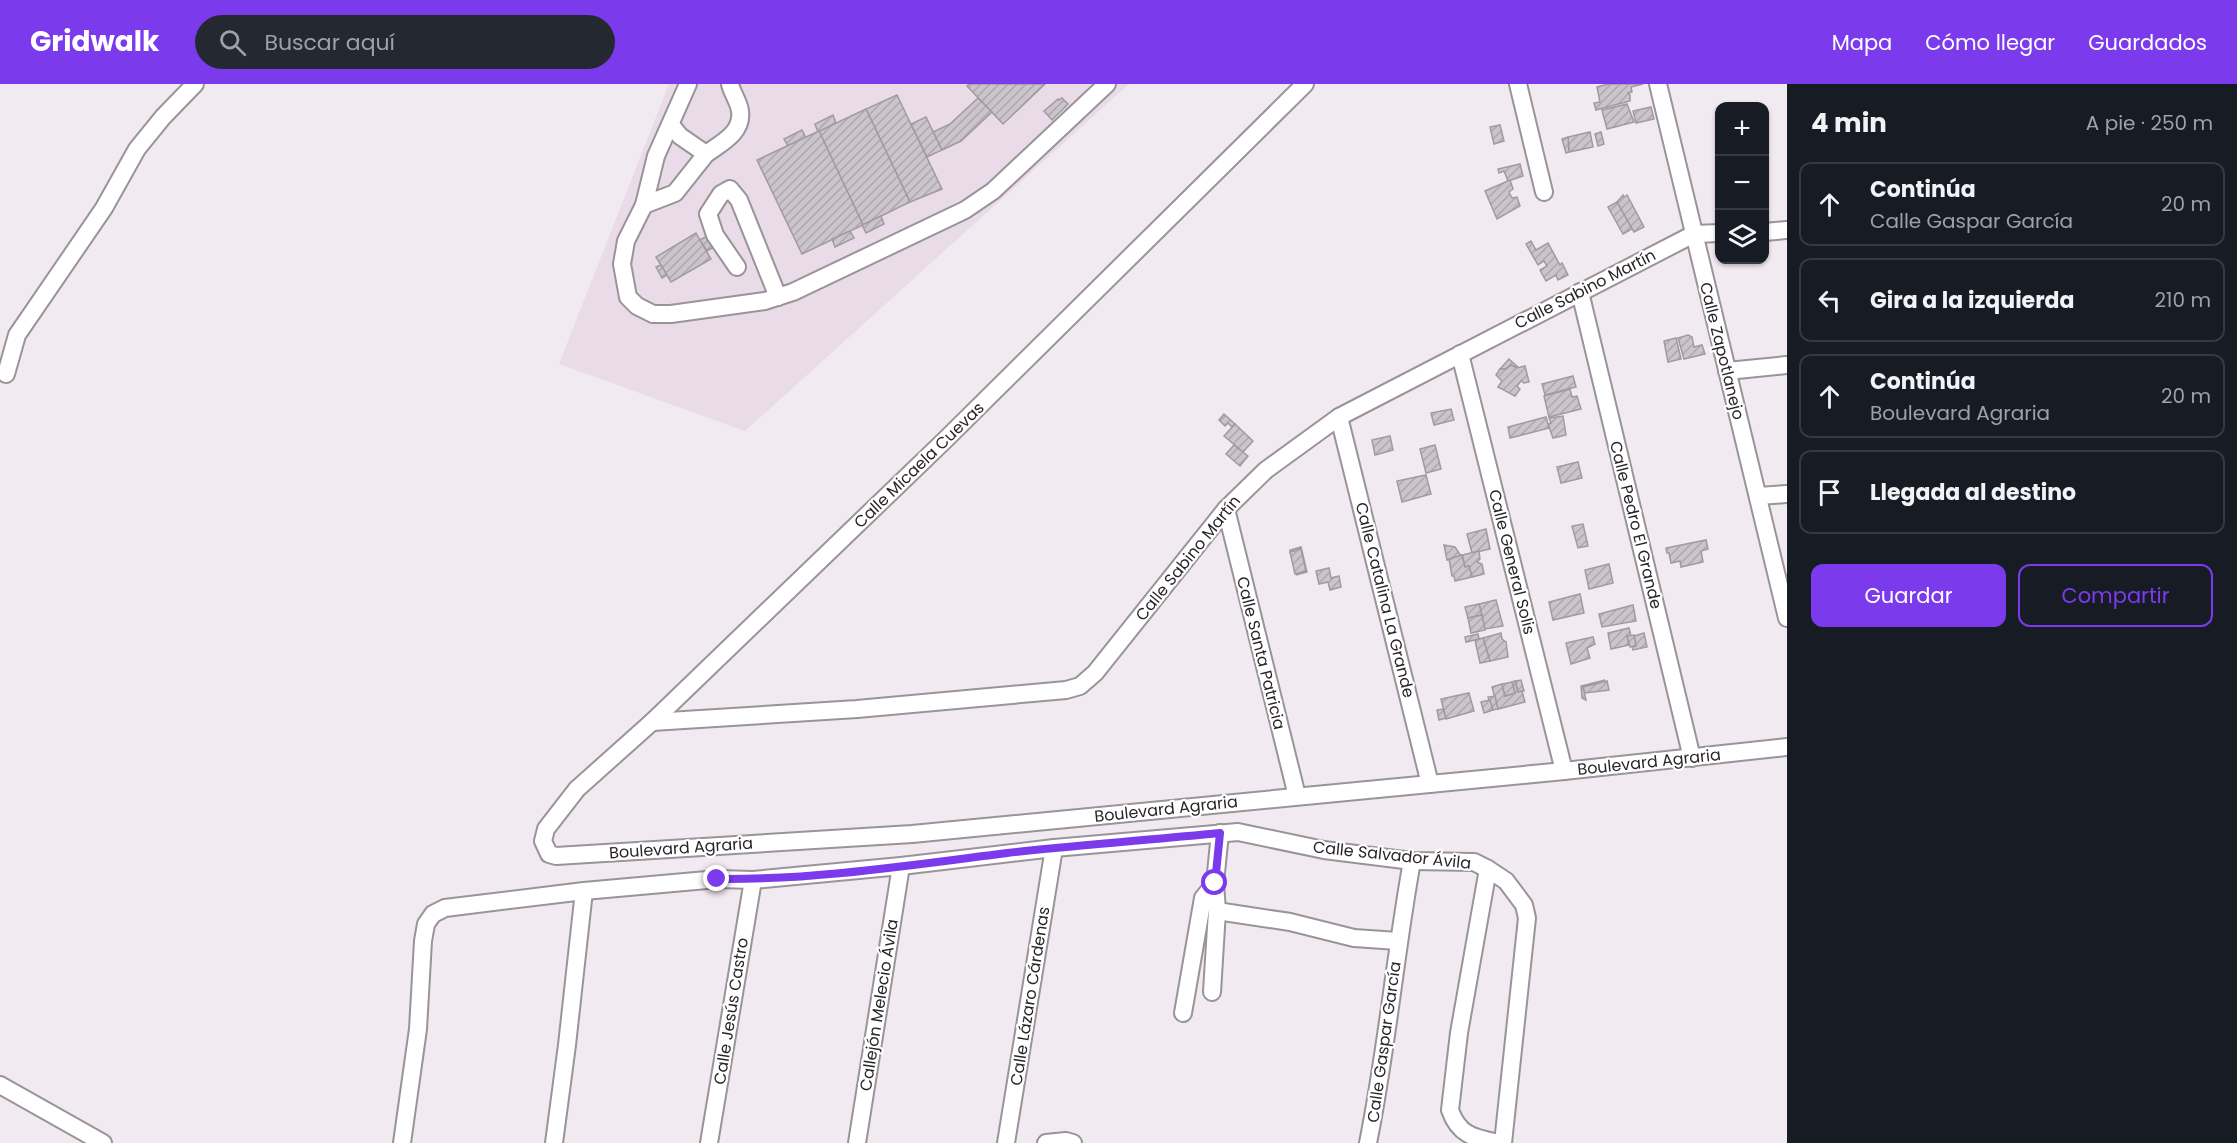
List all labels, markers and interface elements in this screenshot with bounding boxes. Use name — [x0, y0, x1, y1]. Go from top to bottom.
search box — [195, 15, 615, 69]
text: Gridwalk — [30, 22, 159, 61]
icon: search — [216, 26, 249, 59]
text: Buscar aquí — [264, 27, 395, 58]
text: Mapa — [1832, 28, 1892, 57]
text: Cómo llegar — [1925, 28, 2055, 57]
text: Guardados — [2088, 28, 2207, 57]
map controls — [1715, 102, 1769, 264]
button: + — [1715, 102, 1769, 156]
text: 4 min — [1811, 105, 1887, 141]
text: A pie · 250 m — [2086, 109, 2213, 137]
button: − — [1715, 156, 1769, 210]
text: Continúa — [1870, 174, 1976, 205]
icon: ahead — [1813, 188, 1846, 221]
text: 20 m — [2161, 190, 2211, 218]
text: Calle Gaspar García — [1870, 207, 2073, 235]
button: layers — [1715, 210, 1769, 264]
street label: Calle Sabino Martín — [1510, 243, 1660, 335]
street label: Calle Zapotlanejo — [1694, 280, 1750, 422]
icon: left — [1813, 284, 1846, 317]
text: Gira a la izquierda — [1870, 285, 2074, 316]
text: 210 m — [2155, 286, 2211, 314]
text: Continúa — [1870, 366, 1976, 397]
icon: ahead — [1813, 380, 1846, 413]
text: 20 m — [2161, 382, 2211, 410]
street label: Calle Micaela Cuevas — [849, 397, 989, 533]
text: Boulevard Agraria — [1870, 399, 2050, 427]
street label: Calle Pedro El Grande — [1604, 439, 1668, 611]
icon: arrive — [1813, 476, 1846, 509]
text: Llegada al destino — [1870, 477, 2076, 508]
street label: Calle General Solis — [1483, 487, 1541, 637]
street label: Calle Sabino Martín — [1130, 490, 1246, 626]
street label: Calle Catalina La Grande — [1350, 500, 1420, 700]
button: Guardar — [1811, 564, 2006, 627]
button: Compartir — [2018, 564, 2213, 627]
street label: Calle Santa Patricia — [1231, 574, 1291, 732]
street label: Boulevard Agraria — [1576, 743, 1722, 781]
street label: Boulevard Agraria — [1093, 790, 1239, 828]
street label: Boulevard Agraria — [608, 832, 754, 864]
street label: Calle Salvador Ávila — [1312, 835, 1472, 875]
route end — [703, 865, 729, 891]
route start — [1201, 869, 1227, 895]
street label: Calle Lázaro Cárdenas — [1004, 905, 1056, 1087]
street label: Callejón Melecio Ávila — [854, 917, 904, 1093]
street label: Calle Jesús Castro — [708, 936, 754, 1086]
street label: Calle Gaspar García — [1361, 960, 1407, 1124]

